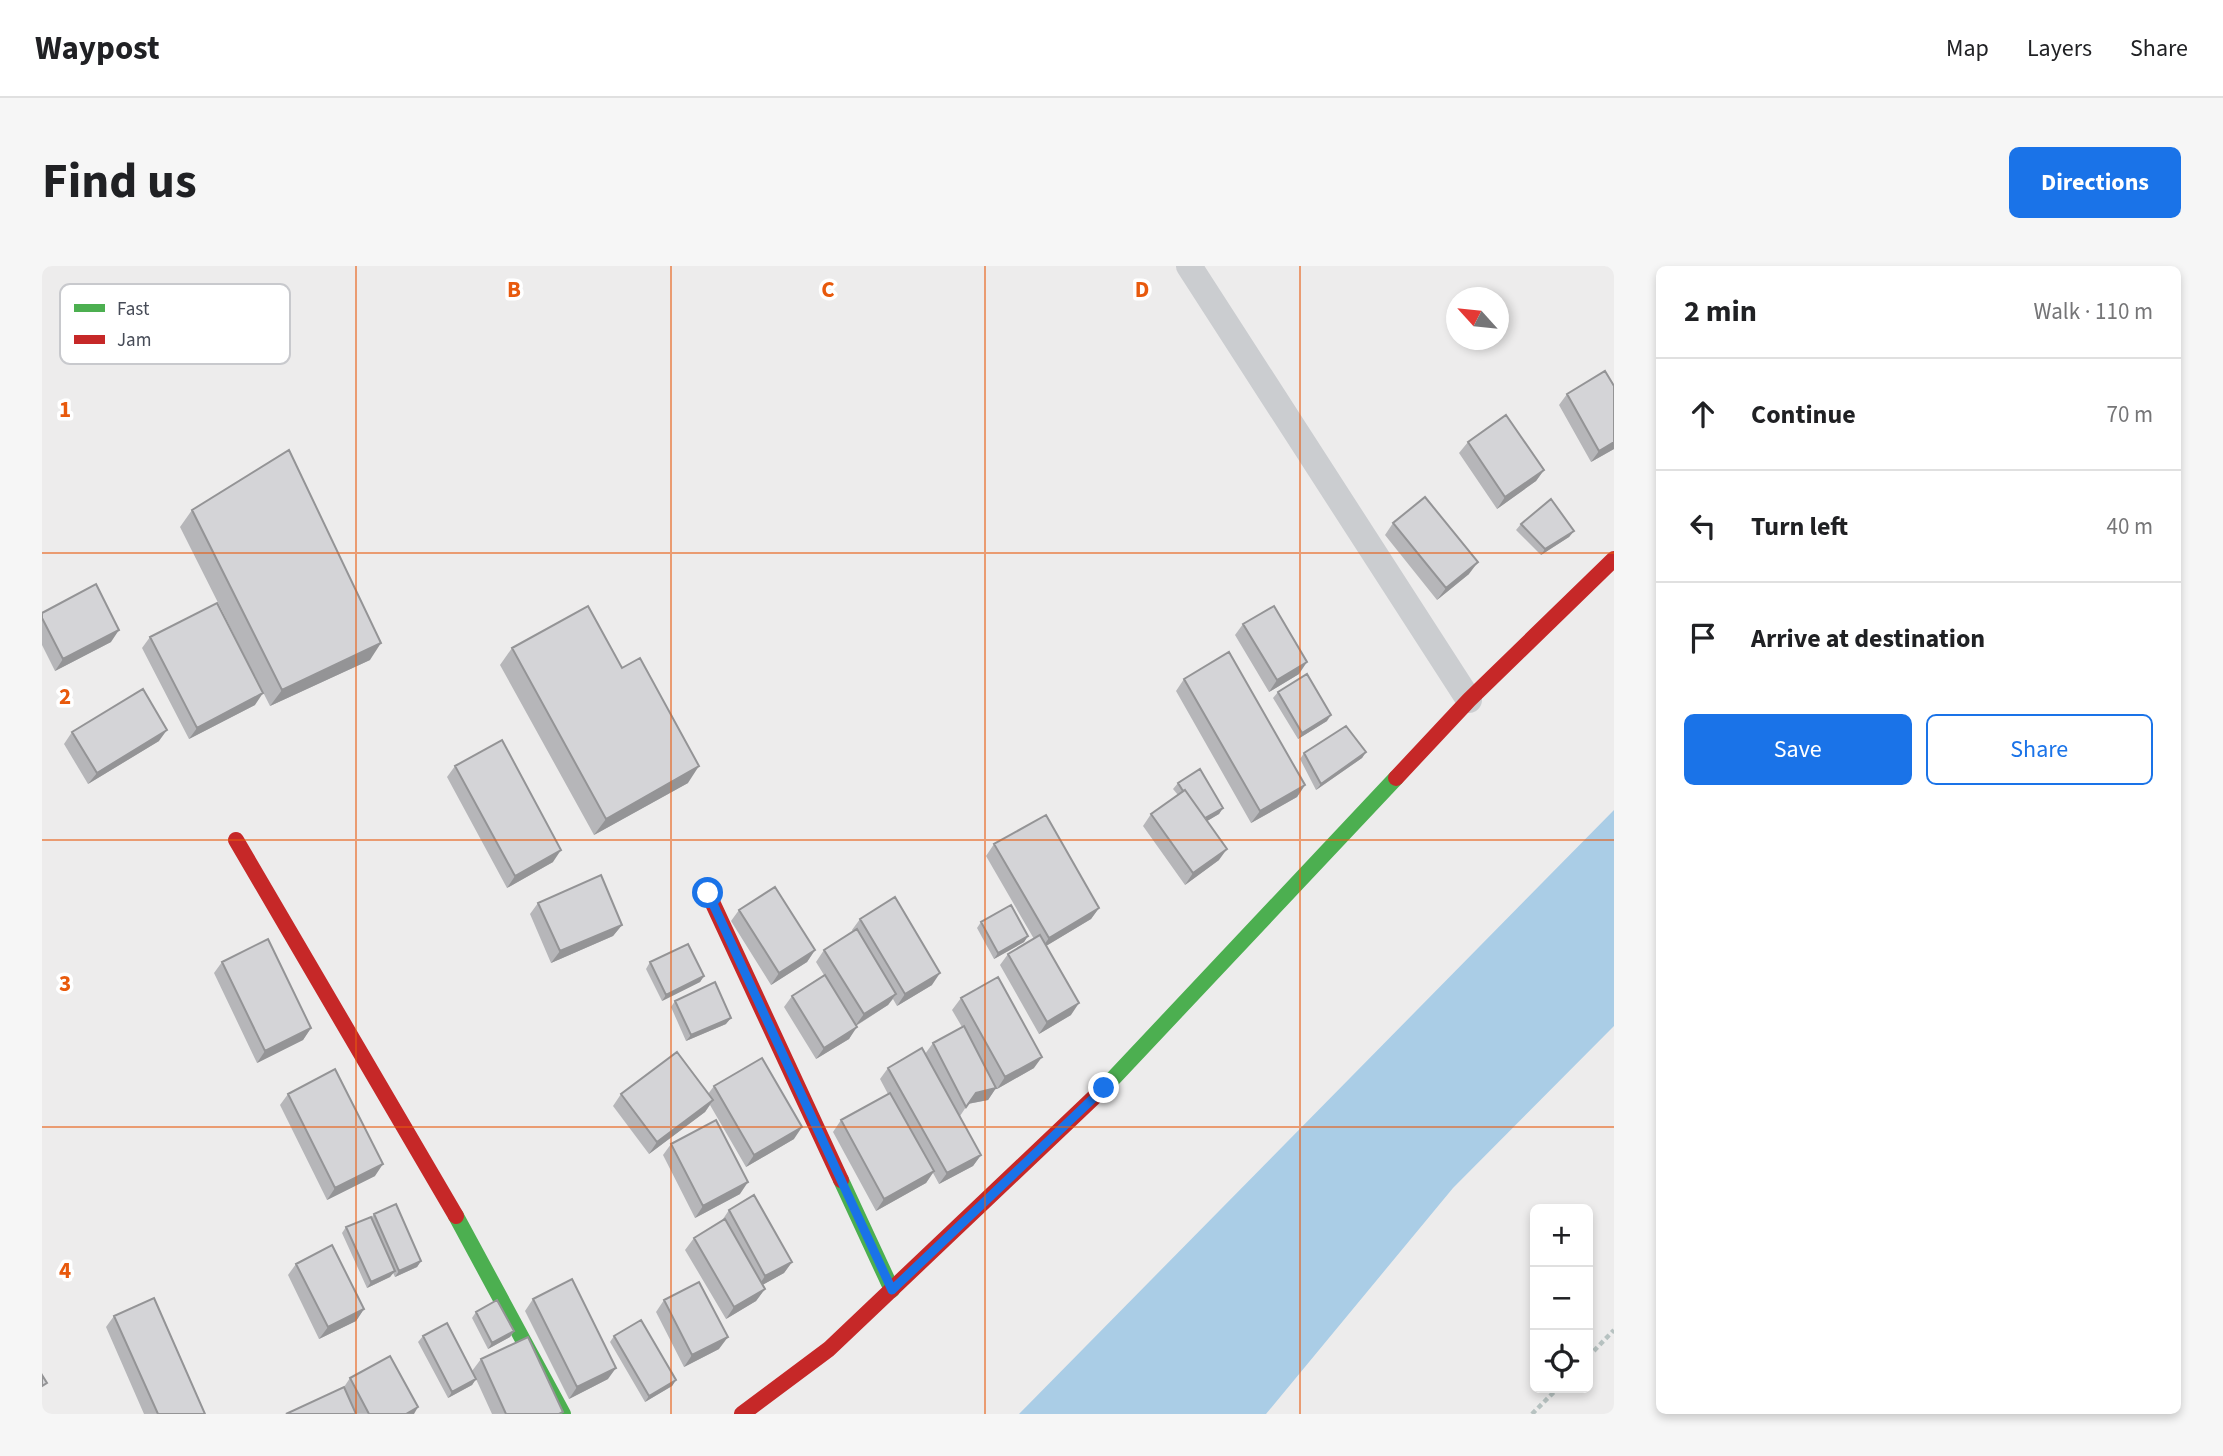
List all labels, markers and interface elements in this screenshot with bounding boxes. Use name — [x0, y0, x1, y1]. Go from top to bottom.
text: Waypost — [35, 25, 160, 72]
text: Map — [1946, 31, 1989, 66]
text: Layers — [2027, 31, 2092, 66]
text: Share — [2130, 31, 2188, 66]
text: Find us — [42, 147, 197, 217]
button: Directions — [2009, 147, 2181, 218]
text: B — [507, 273, 521, 306]
text: C — [821, 273, 835, 306]
text: D — [1135, 273, 1149, 306]
legend — [60, 284, 290, 364]
north arrow — [1446, 287, 1509, 350]
text: 2 min — [1684, 290, 1757, 333]
text: Walk · 110 m — [2034, 295, 2153, 328]
text: Fast — [117, 296, 150, 323]
text: Jam — [117, 327, 151, 354]
text: 1 — [59, 393, 71, 426]
icon: ahead — [1684, 395, 1722, 433]
text: Continue — [1751, 396, 1856, 433]
text: 70 m — [2106, 398, 2153, 431]
icon: left — [1684, 507, 1722, 545]
text: Turn left — [1751, 508, 1848, 545]
text: 40 m — [2106, 510, 2153, 543]
icon: arrive — [1684, 619, 1722, 657]
text: Arrive at destination — [1751, 620, 1985, 657]
text: 2 — [59, 680, 71, 713]
button: Save — [1684, 714, 1912, 785]
button: Share — [1926, 714, 2153, 785]
route start — [692, 877, 723, 908]
text: 3 — [59, 967, 71, 1000]
route end — [1088, 1072, 1119, 1103]
map controls — [1530, 1204, 1593, 1393]
button: + — [1530, 1204, 1593, 1267]
text: 4 — [59, 1254, 71, 1287]
button: − — [1530, 1267, 1593, 1330]
button: locate — [1530, 1330, 1593, 1393]

